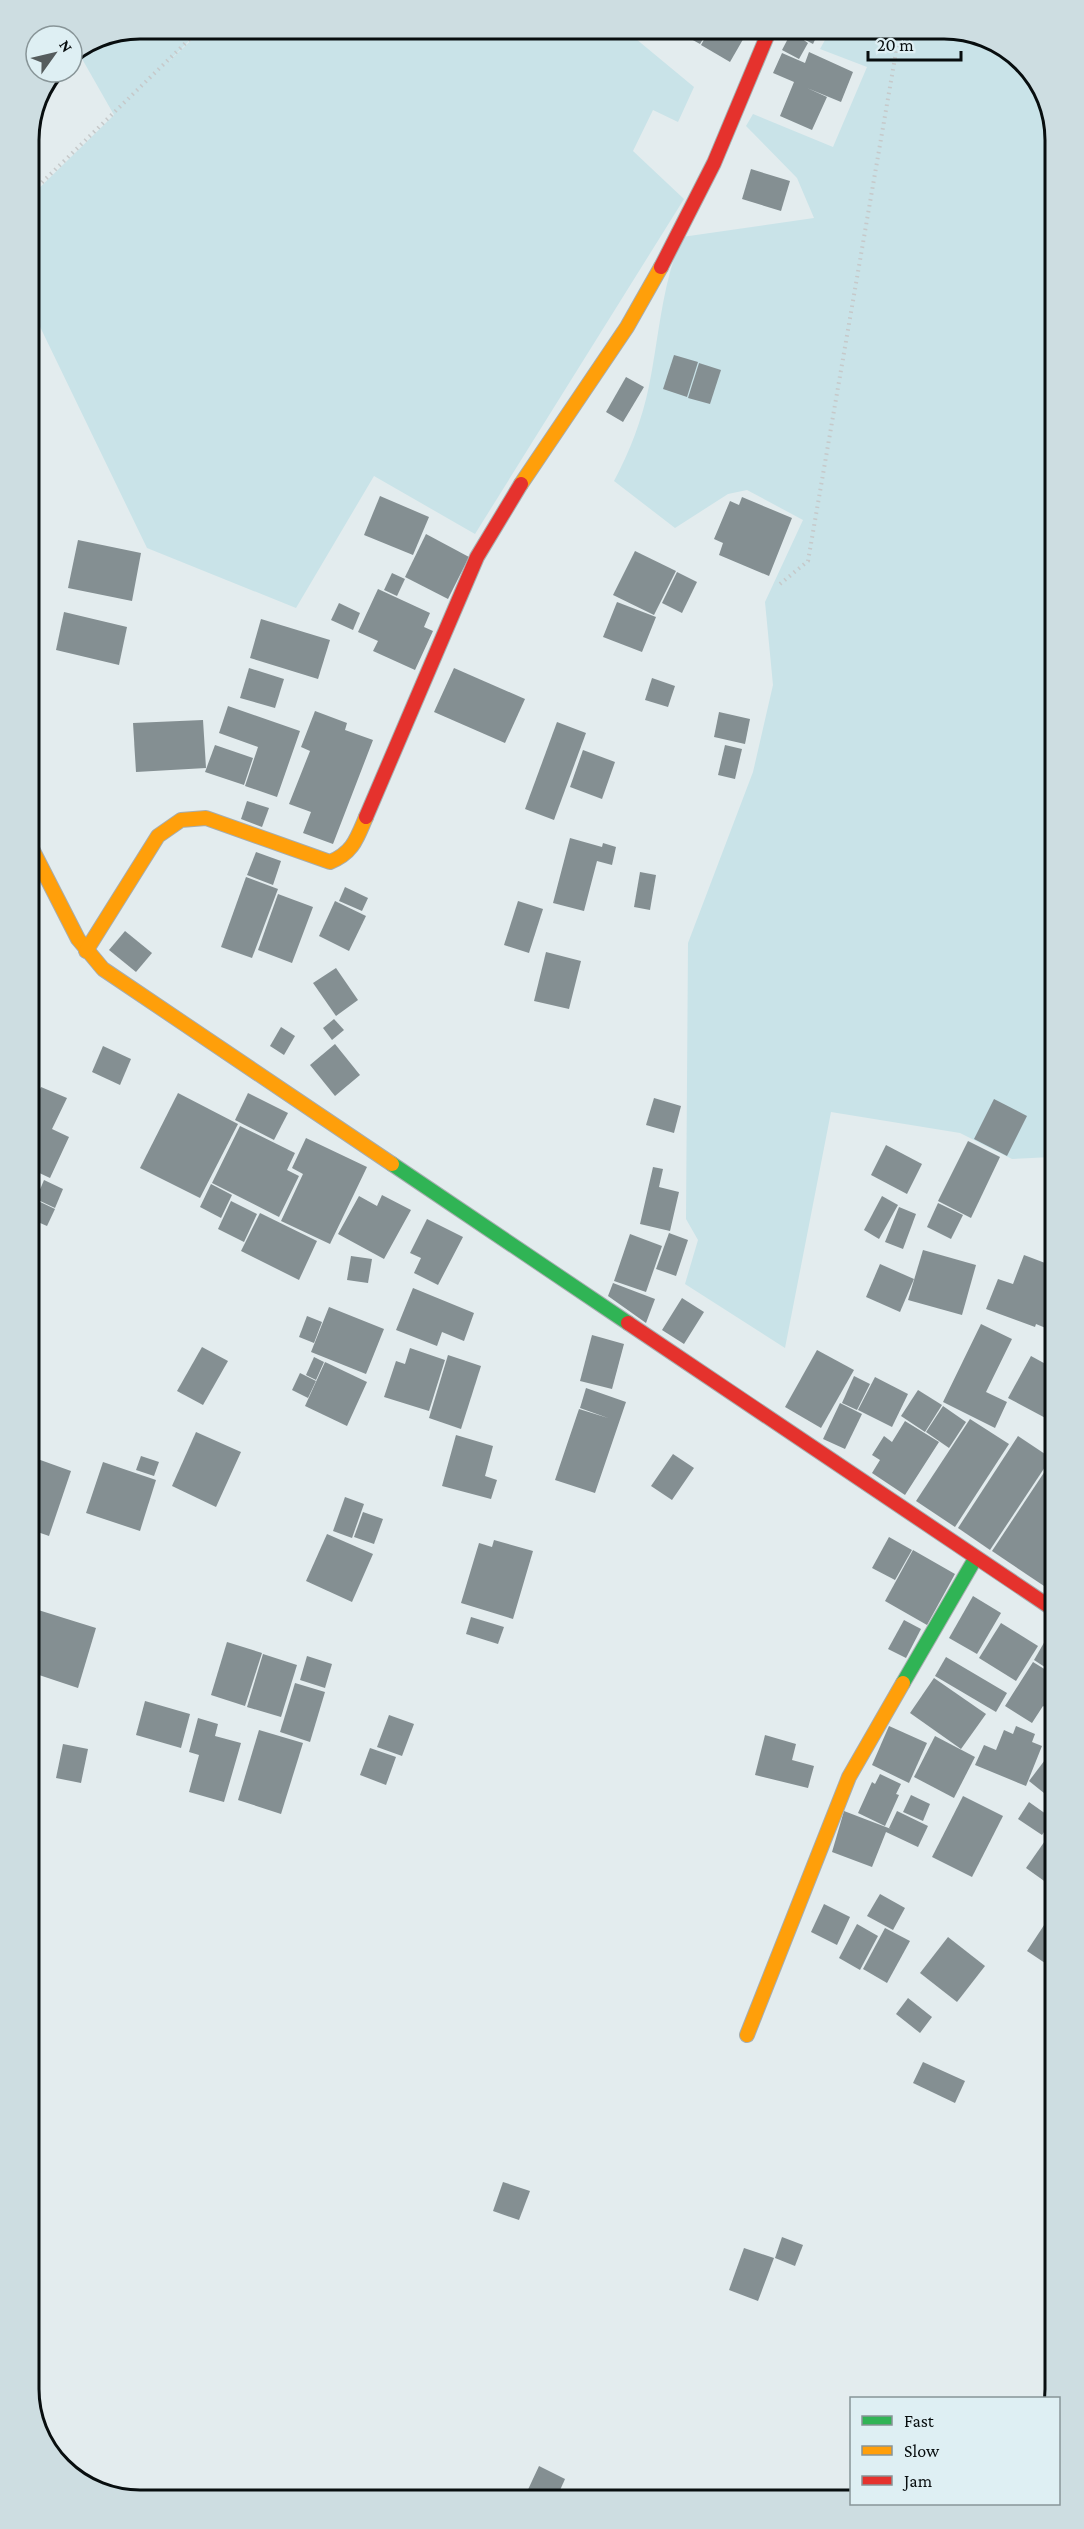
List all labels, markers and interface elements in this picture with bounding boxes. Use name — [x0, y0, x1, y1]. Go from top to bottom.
north arrow — [24, 24, 84, 84]
scale bar — [868, 24, 961, 62]
text: 20 m — [877, 35, 914, 55]
text: N — [56, 37, 76, 55]
legend — [850, 2397, 1060, 2505]
text: Fast — [904, 2411, 935, 2431]
text: Slow — [904, 2441, 940, 2461]
text: Jam — [902, 2471, 933, 2491]

